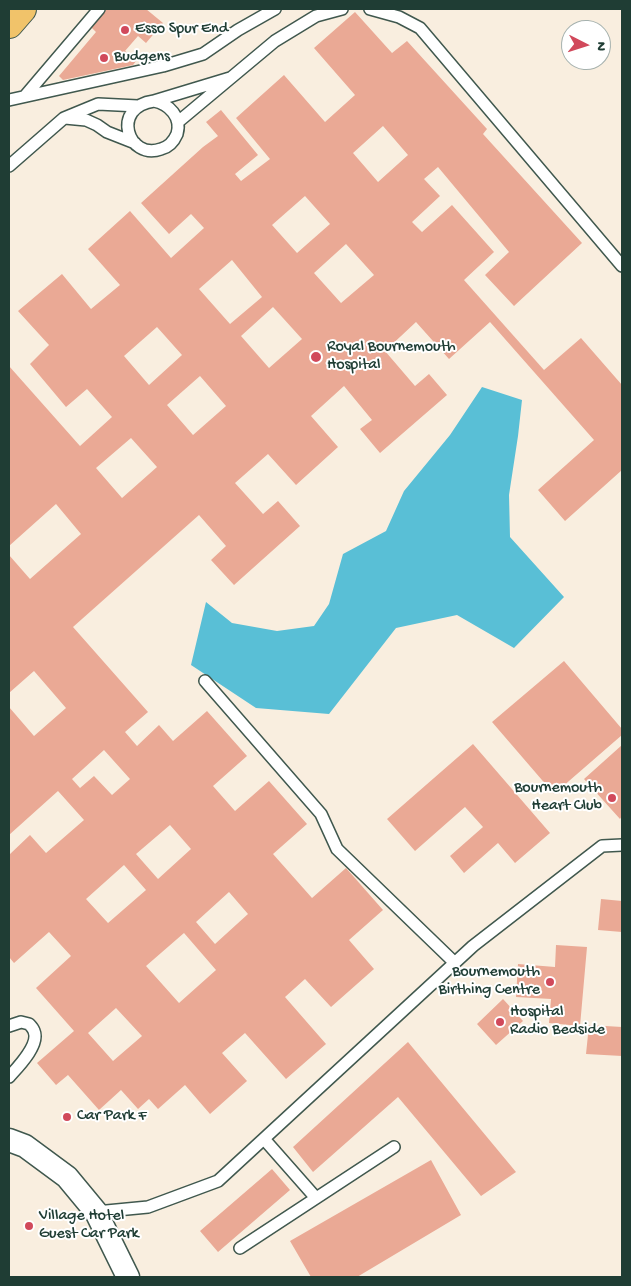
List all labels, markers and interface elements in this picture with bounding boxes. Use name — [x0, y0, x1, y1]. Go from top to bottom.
place label: Esso Spur End — [135, 20, 228, 40]
north arrow — [561, 20, 611, 70]
marker: Esso Spur End — [119, 24, 131, 36]
text: N — [592, 41, 609, 52]
place label: Budgens — [114, 48, 170, 68]
marker: Budgens — [98, 52, 110, 64]
place label: Royal Bournemouth Hospital — [327, 338, 456, 376]
marker: Royal Bournemouth Hospital — [309, 350, 323, 364]
place label: Bournemouth Heart Club — [514, 779, 602, 817]
marker: Bournemouth Heart Club — [606, 792, 618, 804]
place label: Bournemouth Birthing Centre — [439, 963, 540, 1001]
marker: Bournemouth Birthing Centre — [544, 976, 556, 988]
place label: Hospital Radio Bedside — [510, 1003, 605, 1041]
marker: Hospital Radio Bedside — [494, 1016, 506, 1028]
place label: Car Park F — [77, 1107, 146, 1127]
marker: Car Park F — [61, 1111, 73, 1123]
place label: Village Hotel Guest Car Park — [39, 1207, 139, 1245]
marker: Village Hotel Guest Car Park — [23, 1220, 35, 1232]

